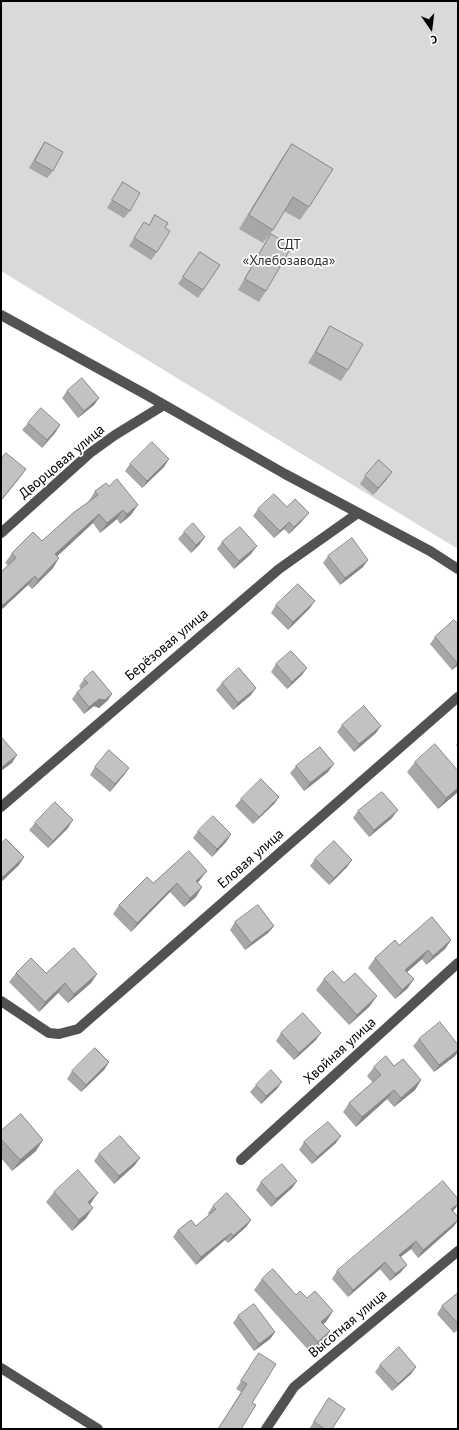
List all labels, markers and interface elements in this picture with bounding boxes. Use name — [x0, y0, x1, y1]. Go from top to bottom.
north arrow — [411, 8, 451, 48]
text: С — [429, 32, 439, 47]
park label: СДТ «Хлебозавода» — [243, 237, 335, 270]
street label: Дворцовая улица — [16, 421, 108, 503]
street label: Берёзовая улица — [122, 605, 212, 685]
street label: Еловая улица — [215, 826, 287, 892]
street label: Хвойная улица — [300, 1014, 380, 1088]
street label: Высотная улица — [306, 1286, 390, 1362]

